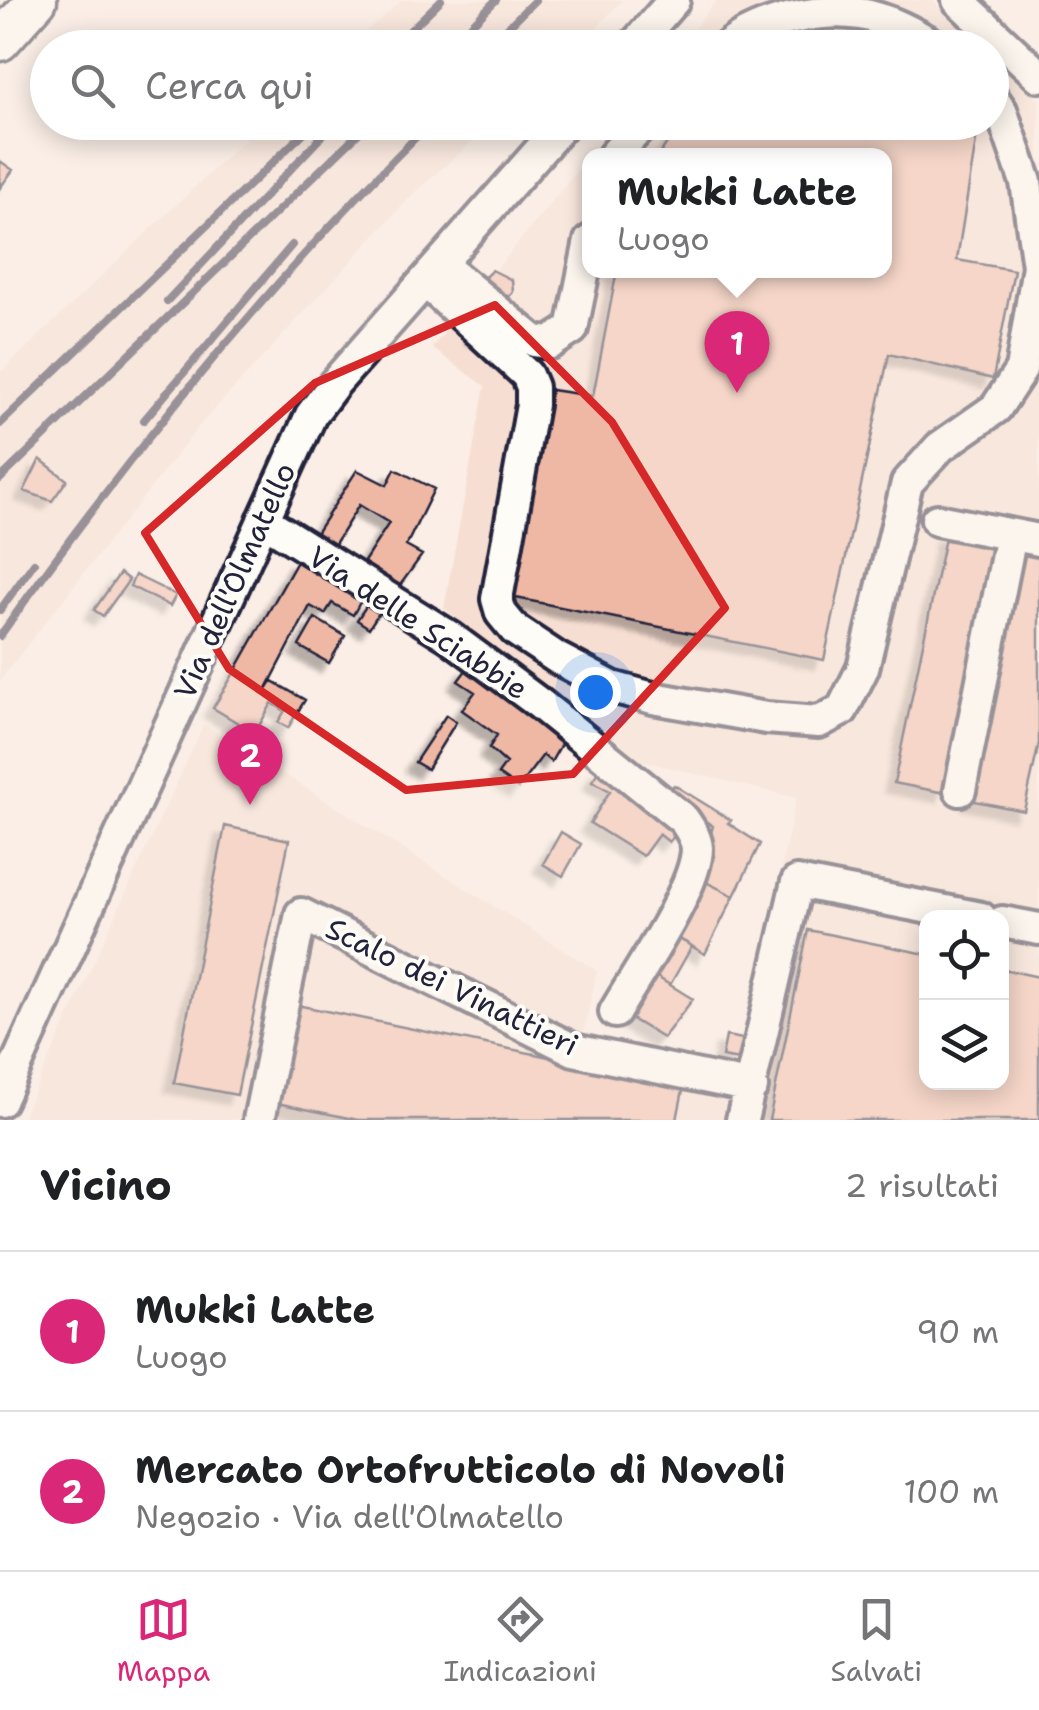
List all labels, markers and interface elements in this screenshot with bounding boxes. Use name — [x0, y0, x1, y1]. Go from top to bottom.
search box — [30, 30, 1009, 140]
icon: search — [65, 58, 120, 113]
text: Cerca qui — [145, 60, 314, 111]
popup — [582, 148, 892, 278]
text: Mukki Latte — [617, 166, 857, 217]
text: Luogo — [617, 217, 710, 260]
pin: 1 — [704, 310, 770, 393]
street label: Via dell'Olmatello — [164, 456, 305, 706]
street label: Via delle Sciabbie — [300, 536, 536, 709]
your location — [570, 667, 621, 718]
pin: 2 — [218, 722, 282, 805]
street label: Scalo dei Vinattieri — [319, 908, 585, 1066]
map controls — [919, 910, 1009, 1090]
button: locate — [919, 910, 1009, 1000]
button: layers — [919, 1000, 1009, 1090]
text: Vicino — [40, 1157, 172, 1213]
text: 2 risultati — [845, 1164, 999, 1207]
text: Mukki Latte — [135, 1284, 375, 1335]
text: 1 — [65, 1310, 80, 1353]
text: 90 m — [916, 1310, 999, 1353]
text: Luogo — [135, 1335, 228, 1378]
text: Mercato Ortofrutticolo di Novoli — [135, 1444, 786, 1495]
text: 2 — [61, 1470, 84, 1513]
text: 100 m — [903, 1470, 999, 1513]
text: Negozio · Via dell'Olmatello — [135, 1495, 564, 1538]
tab: Mappa — [117, 1592, 210, 1690]
tab: Indicazioni — [444, 1592, 597, 1690]
tab: Salvati — [831, 1592, 922, 1690]

